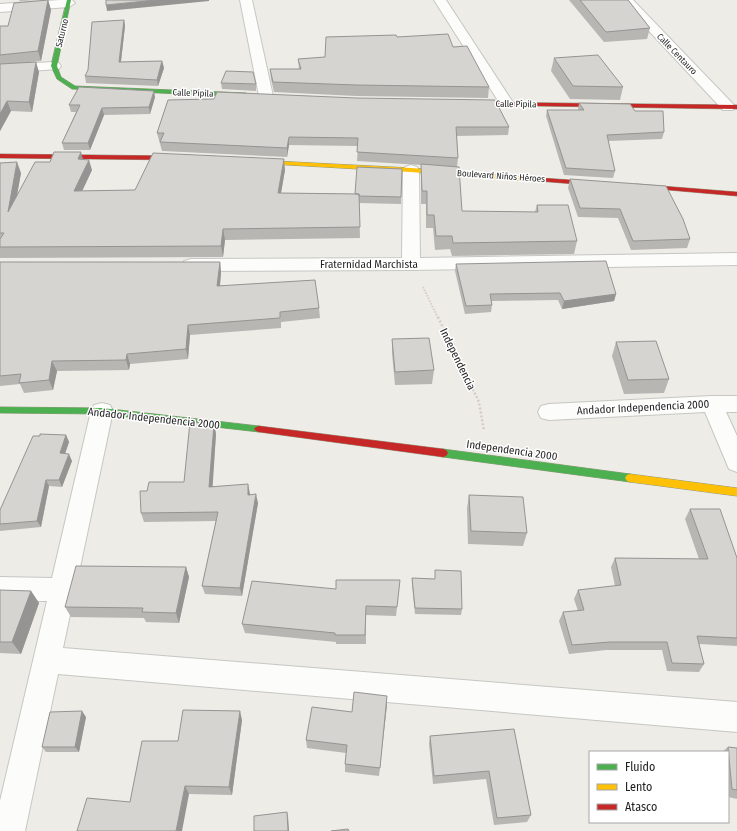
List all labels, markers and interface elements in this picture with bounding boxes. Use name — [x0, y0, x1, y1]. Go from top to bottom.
street label: Saturno — [54, 17, 70, 48]
street label: Calle Centauro — [655, 31, 699, 77]
street label: Calle Pípila — [172, 87, 214, 99]
street label: Calle Pípila — [495, 99, 537, 109]
street label: Boulevard Niños Héroes — [457, 168, 545, 184]
street label: Fraternidad Marchista — [320, 258, 418, 271]
street label: Independencia — [437, 326, 478, 392]
street label: Andador Independencia 2000 — [576, 398, 710, 417]
street label: Andador Independencia 2000 — [87, 405, 221, 432]
street label: Independencia 2000 — [466, 438, 559, 463]
legend — [589, 751, 729, 823]
text: Fluido — [625, 760, 655, 774]
text: Lento — [625, 780, 652, 794]
text: Atasco — [625, 800, 657, 814]

